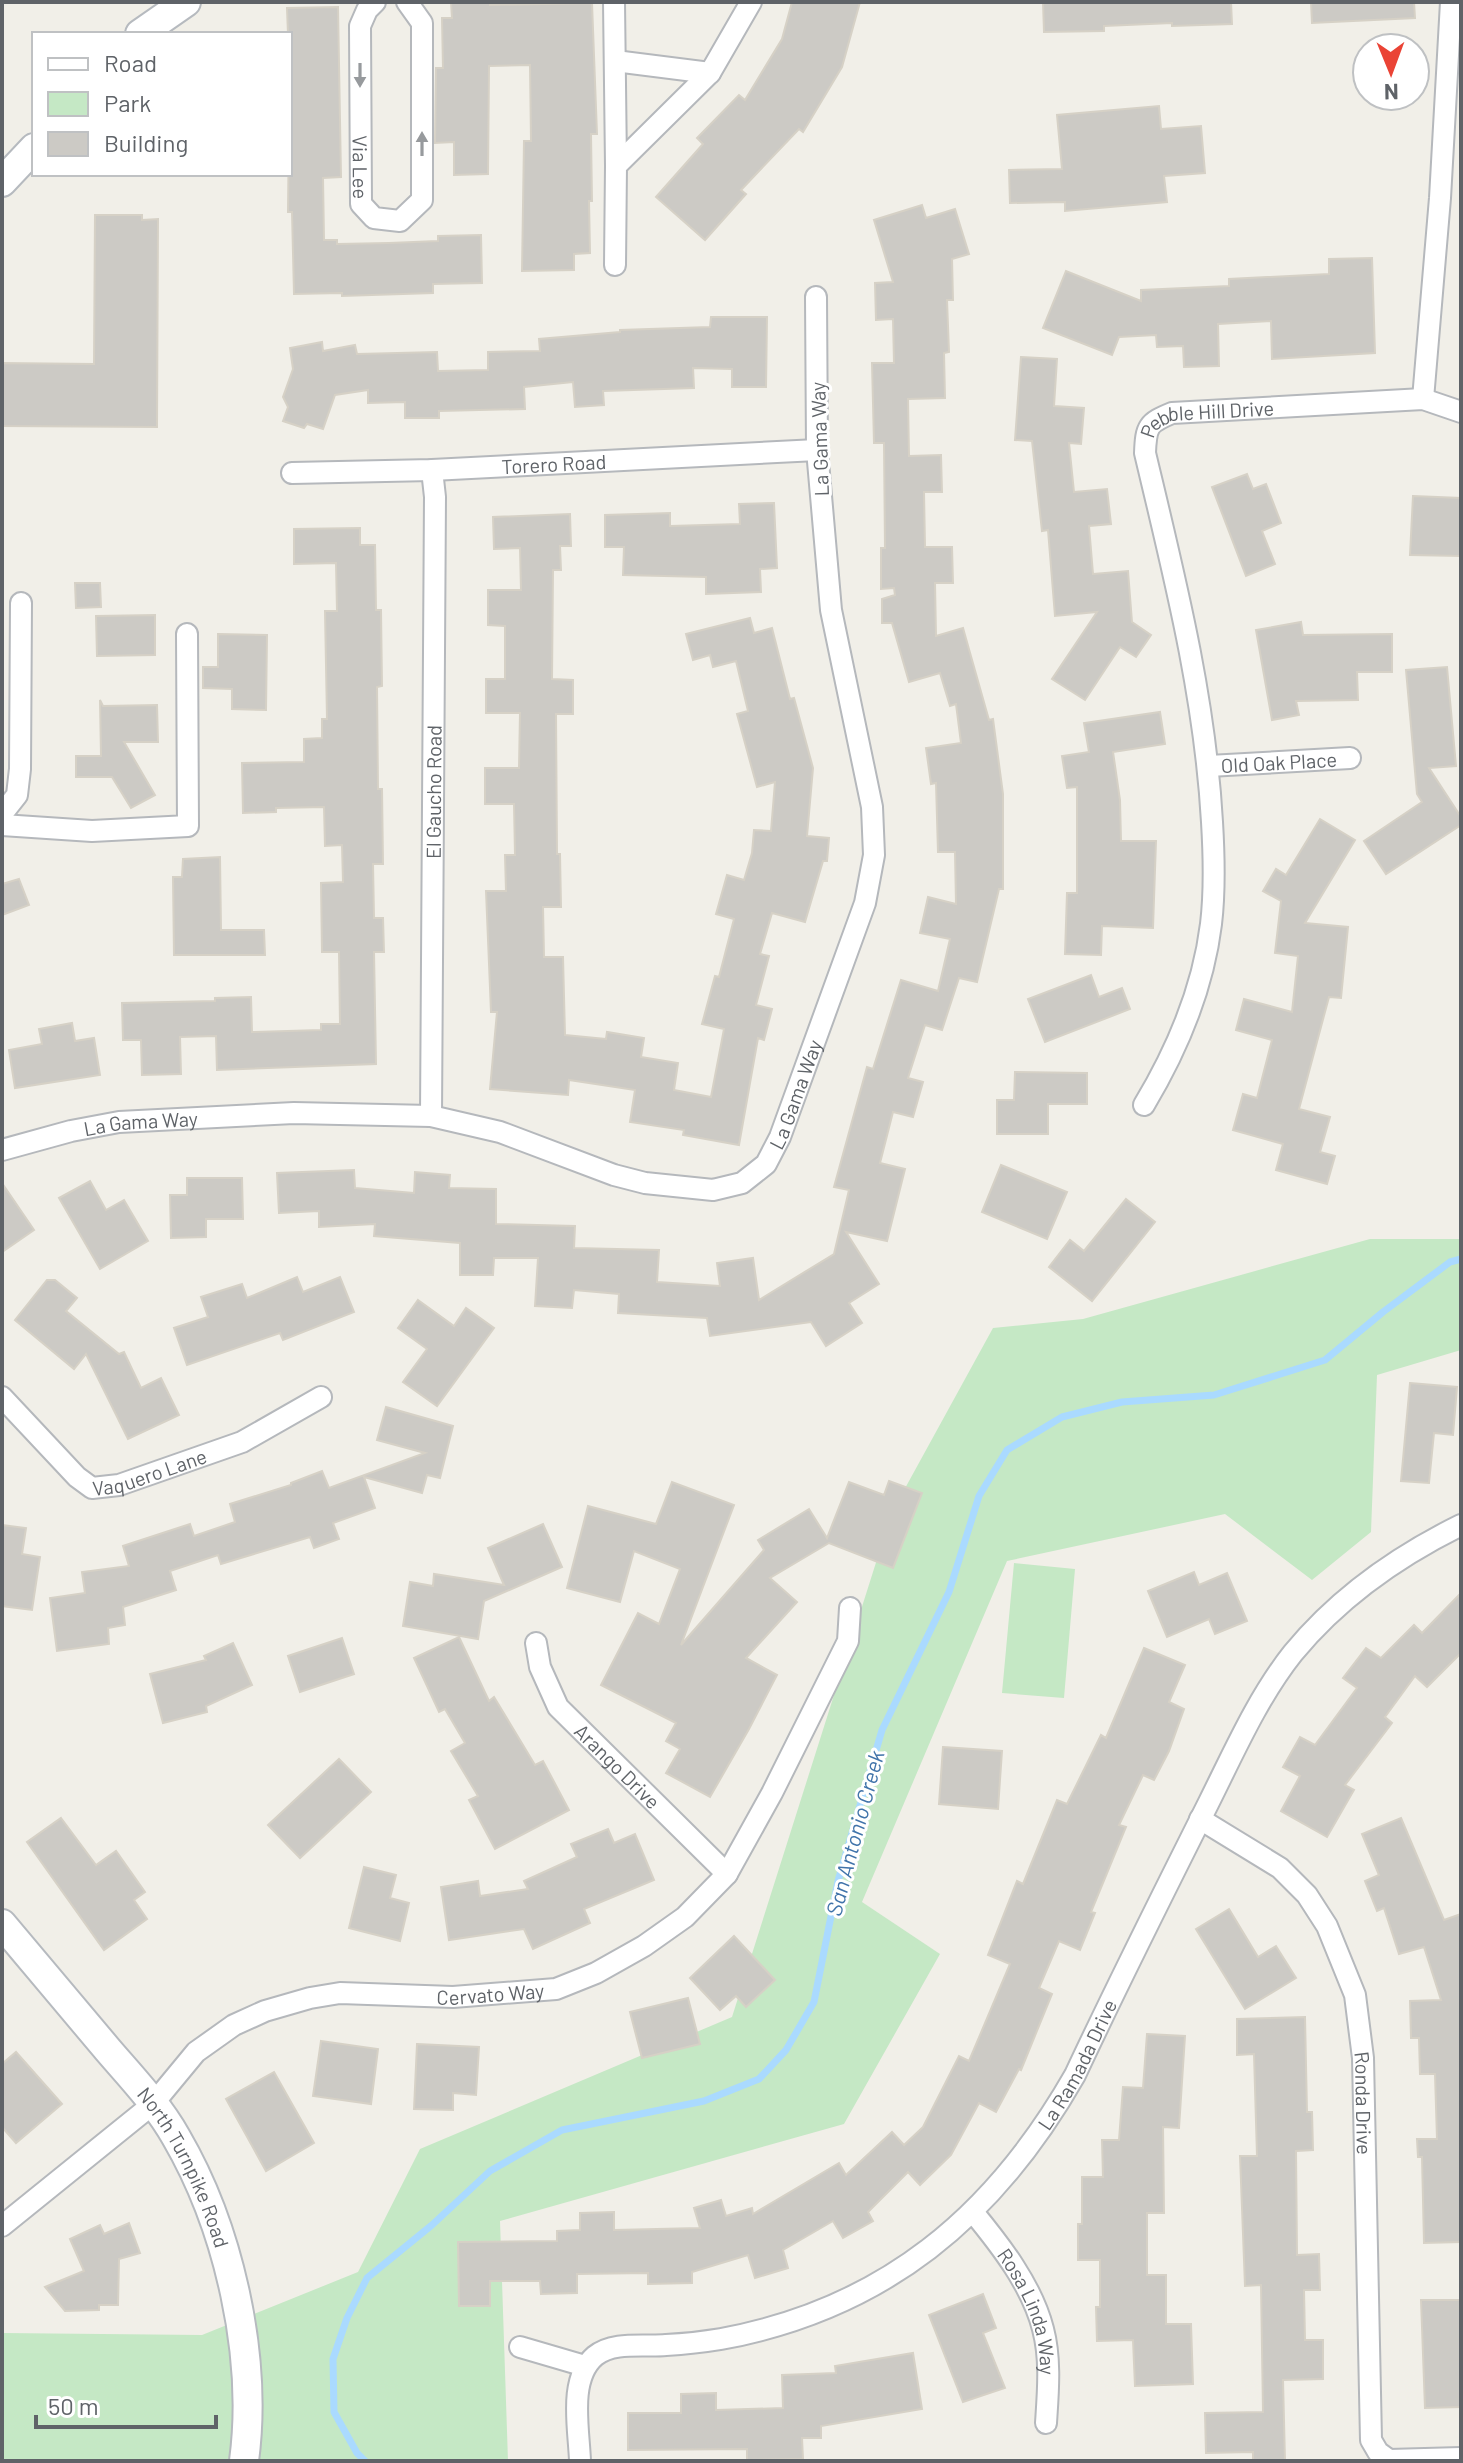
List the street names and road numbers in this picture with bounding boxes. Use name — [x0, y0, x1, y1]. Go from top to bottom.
street label: Via Lee — [349, 135, 373, 199]
street label: La Gama Way — [805, 381, 833, 497]
street label: Pebble Hill Drive — [1134, 395, 1275, 441]
street label: Torero Road — [501, 449, 607, 478]
street label: El Gaucho Road — [421, 725, 446, 859]
street label: Old Oak Place — [1220, 747, 1338, 777]
street label: La Gama Way — [764, 1036, 826, 1153]
street label: La Gama Way — [82, 1106, 198, 1140]
street label: Vaquero Lane — [91, 1443, 210, 1500]
street label: Arango Drive — [570, 1718, 665, 1813]
street label: Cervato Way — [436, 1978, 545, 2009]
street label: La Ramada Drive — [1032, 1995, 1121, 2134]
street label: Ronda Drive — [1350, 2050, 1377, 2155]
street label: North Turnpike Road — [133, 2082, 234, 2250]
street label: Rosa Linda Way — [993, 2243, 1060, 2375]

